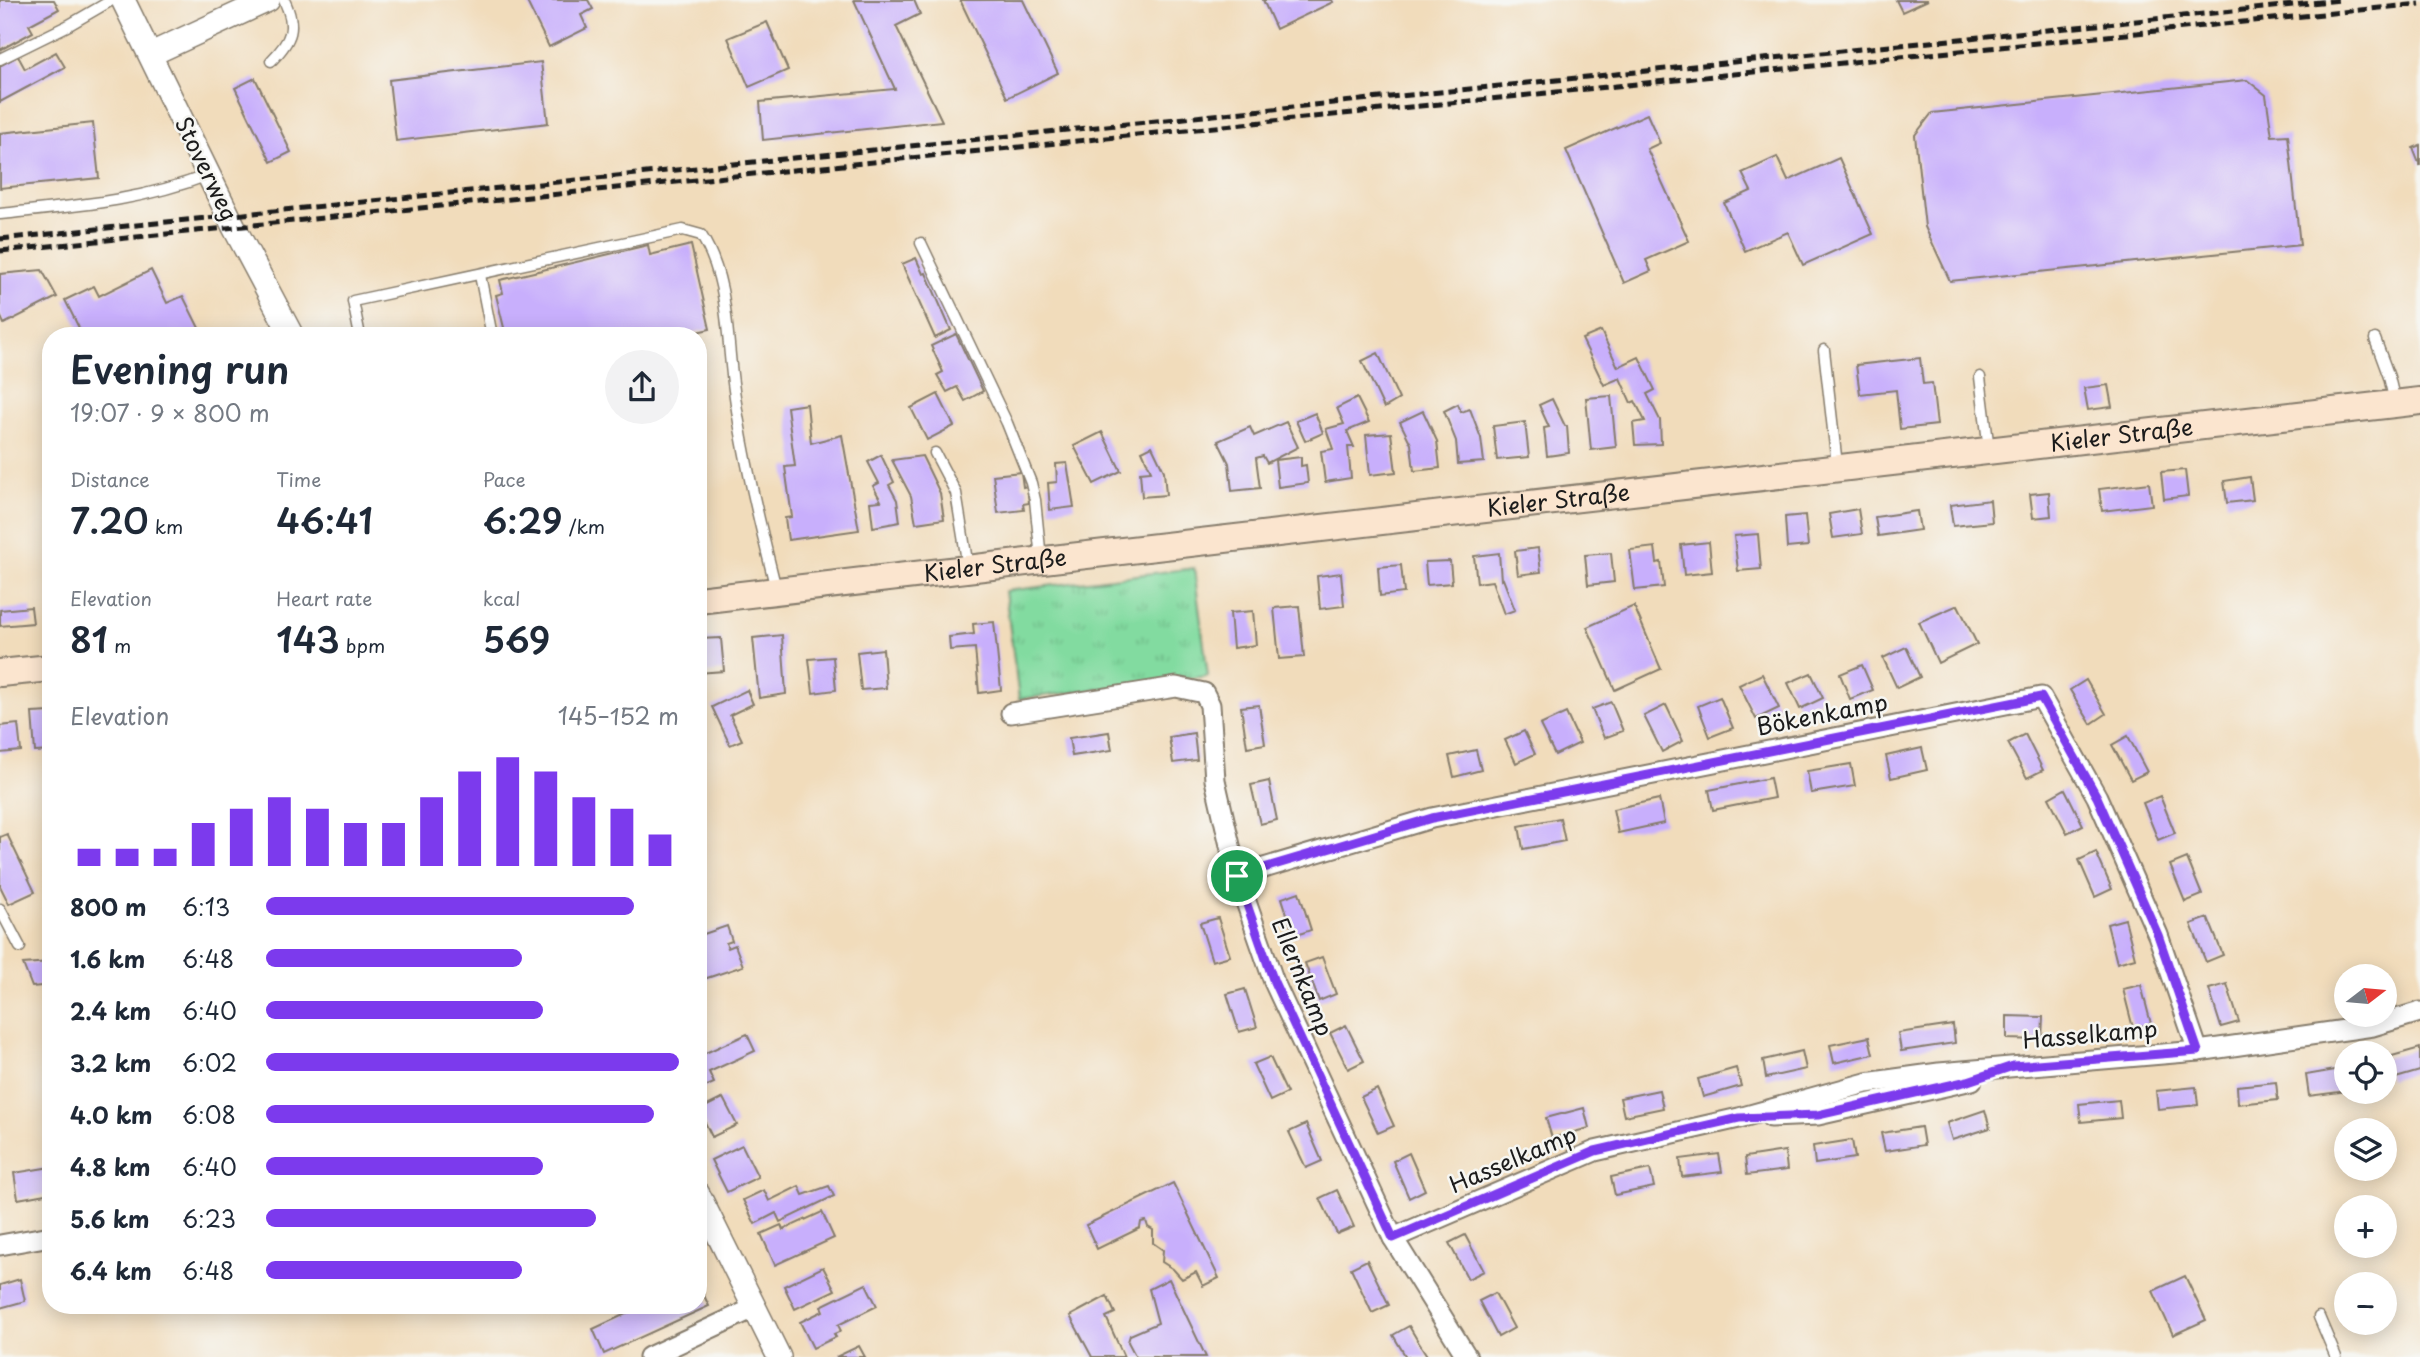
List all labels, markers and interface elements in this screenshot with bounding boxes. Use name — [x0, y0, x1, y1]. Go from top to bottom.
street label: Stoverweg — [167, 110, 248, 227]
text: Evening run — [70, 340, 289, 397]
button: share — [605, 350, 679, 424]
text: 19:07 · 9 × 800 m — [70, 395, 270, 430]
street label: Kieler Straße — [2048, 408, 2195, 460]
text: Distance — [70, 465, 150, 493]
text: Time — [276, 465, 321, 493]
text: Pace — [483, 465, 526, 493]
street label: Kieler Straße — [1485, 473, 1632, 525]
text: 7.20 — [70, 493, 149, 546]
text: 46:41 — [276, 493, 373, 546]
text: 6:29 — [483, 493, 563, 546]
text: km — [149, 512, 183, 540]
text: /km — [563, 512, 605, 540]
street label: Kieler Straße — [921, 539, 1068, 590]
text: Elevation — [70, 584, 152, 612]
text: Heart rate — [276, 584, 372, 612]
text: kcal — [483, 584, 521, 612]
text: 81 — [70, 612, 108, 665]
text: 143 — [276, 612, 340, 665]
text: 569 — [483, 612, 550, 665]
text: m — [108, 631, 131, 659]
text: bpm — [340, 631, 385, 659]
street label: Bökenkamp — [1753, 684, 1890, 743]
text: Elevation — [70, 698, 169, 733]
text: 145–152 m — [558, 698, 679, 733]
pin — [1207, 846, 1267, 906]
icon: arrive — [1218, 857, 1256, 895]
text: 800 m — [70, 889, 147, 924]
text: 6:13 — [182, 889, 230, 924]
street label: Ellernkamp — [1264, 912, 1343, 1041]
text: 1.6 km — [70, 941, 145, 976]
text: 6:48 — [182, 941, 234, 976]
north arrow — [2334, 964, 2398, 1027]
map controls — [2334, 964, 2397, 1335]
text: 2.4 km — [70, 993, 151, 1028]
text: 6:40 — [182, 993, 237, 1028]
street label: Hasselkamp — [2021, 1010, 2159, 1057]
button: locate — [2334, 1041, 2397, 1104]
text: 3.2 km — [70, 1045, 151, 1080]
text: 6:02 — [182, 1045, 237, 1080]
text: 4.0 km — [70, 1097, 153, 1132]
text: 6:08 — [182, 1097, 236, 1132]
street label: Hasselkamp — [1443, 1116, 1582, 1201]
button: layers — [2334, 1118, 2397, 1181]
text: 4.8 km — [70, 1149, 151, 1184]
text: 6:40 — [182, 1149, 237, 1184]
button: + — [2334, 1195, 2397, 1258]
text: 5.6 km — [70, 1201, 149, 1236]
text: 6:23 — [182, 1201, 236, 1236]
text: 6.4 km — [70, 1253, 152, 1288]
text: 6:48 — [182, 1253, 234, 1288]
button: − — [2334, 1272, 2397, 1335]

